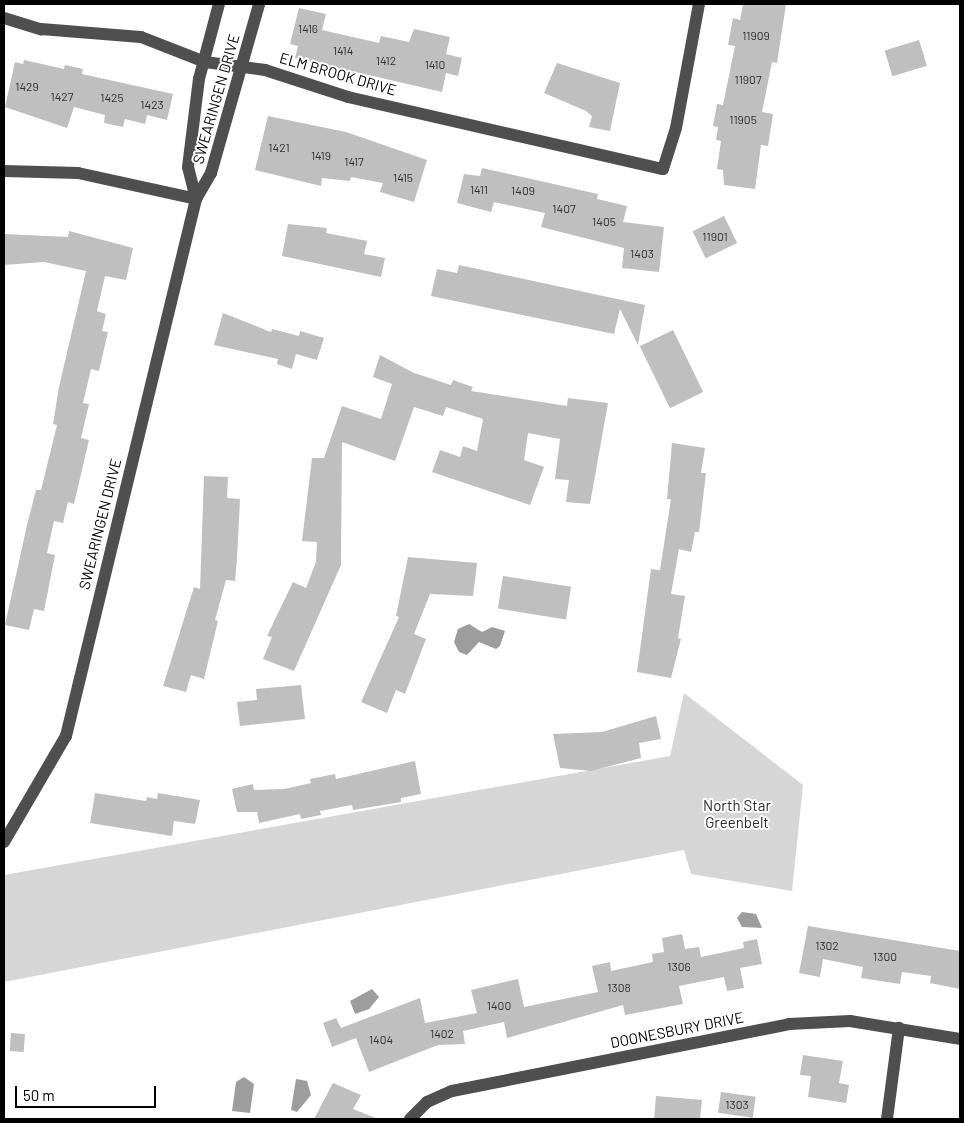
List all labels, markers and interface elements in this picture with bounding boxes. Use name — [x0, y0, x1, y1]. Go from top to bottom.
house number: 1416 — [298, 22, 318, 36]
house number: 11909 — [742, 29, 770, 43]
street label: SWEARINGEN DRIVE — [189, 32, 243, 166]
house number: 1414 — [333, 44, 353, 58]
street label: ELM BROOK DRIVE — [277, 49, 399, 99]
house number: 1412 — [376, 54, 396, 68]
house number: 1410 — [425, 58, 445, 72]
house number: 11907 — [734, 73, 762, 87]
house number: 1429 — [15, 80, 39, 94]
house number: 1427 — [51, 90, 73, 104]
house number: 1425 — [100, 91, 124, 105]
house number: 1423 — [140, 98, 164, 112]
house number: 11905 — [729, 113, 757, 127]
house number: 1421 — [268, 141, 290, 155]
house number: 1419 — [311, 149, 331, 163]
house number: 1417 — [344, 155, 364, 169]
house number: 1415 — [393, 171, 413, 185]
house number: 1411 — [470, 183, 488, 197]
house number: 1409 — [511, 184, 535, 198]
house number: 1407 — [552, 202, 576, 216]
house number: 1405 — [592, 215, 616, 229]
house number: 11901 — [702, 230, 728, 244]
house number: 1403 — [630, 247, 654, 261]
street label: SWEARINGEN DRIVE — [75, 457, 125, 591]
park label: North Star Greenbelt — [703, 796, 771, 831]
house number: 1302 — [815, 939, 839, 953]
house number: 1300 — [873, 950, 897, 964]
house number: 1306 — [667, 960, 691, 974]
house number: 1308 — [607, 981, 631, 995]
house number: 1400 — [487, 999, 511, 1013]
street label: DOONESBURY DRIVE — [609, 1008, 745, 1052]
house number: 1402 — [430, 1027, 454, 1041]
house number: 1404 — [369, 1033, 393, 1047]
scale bar — [18, 1076, 159, 1108]
text: 50 m — [23, 1086, 55, 1104]
house number: 1303 — [725, 1098, 749, 1112]

